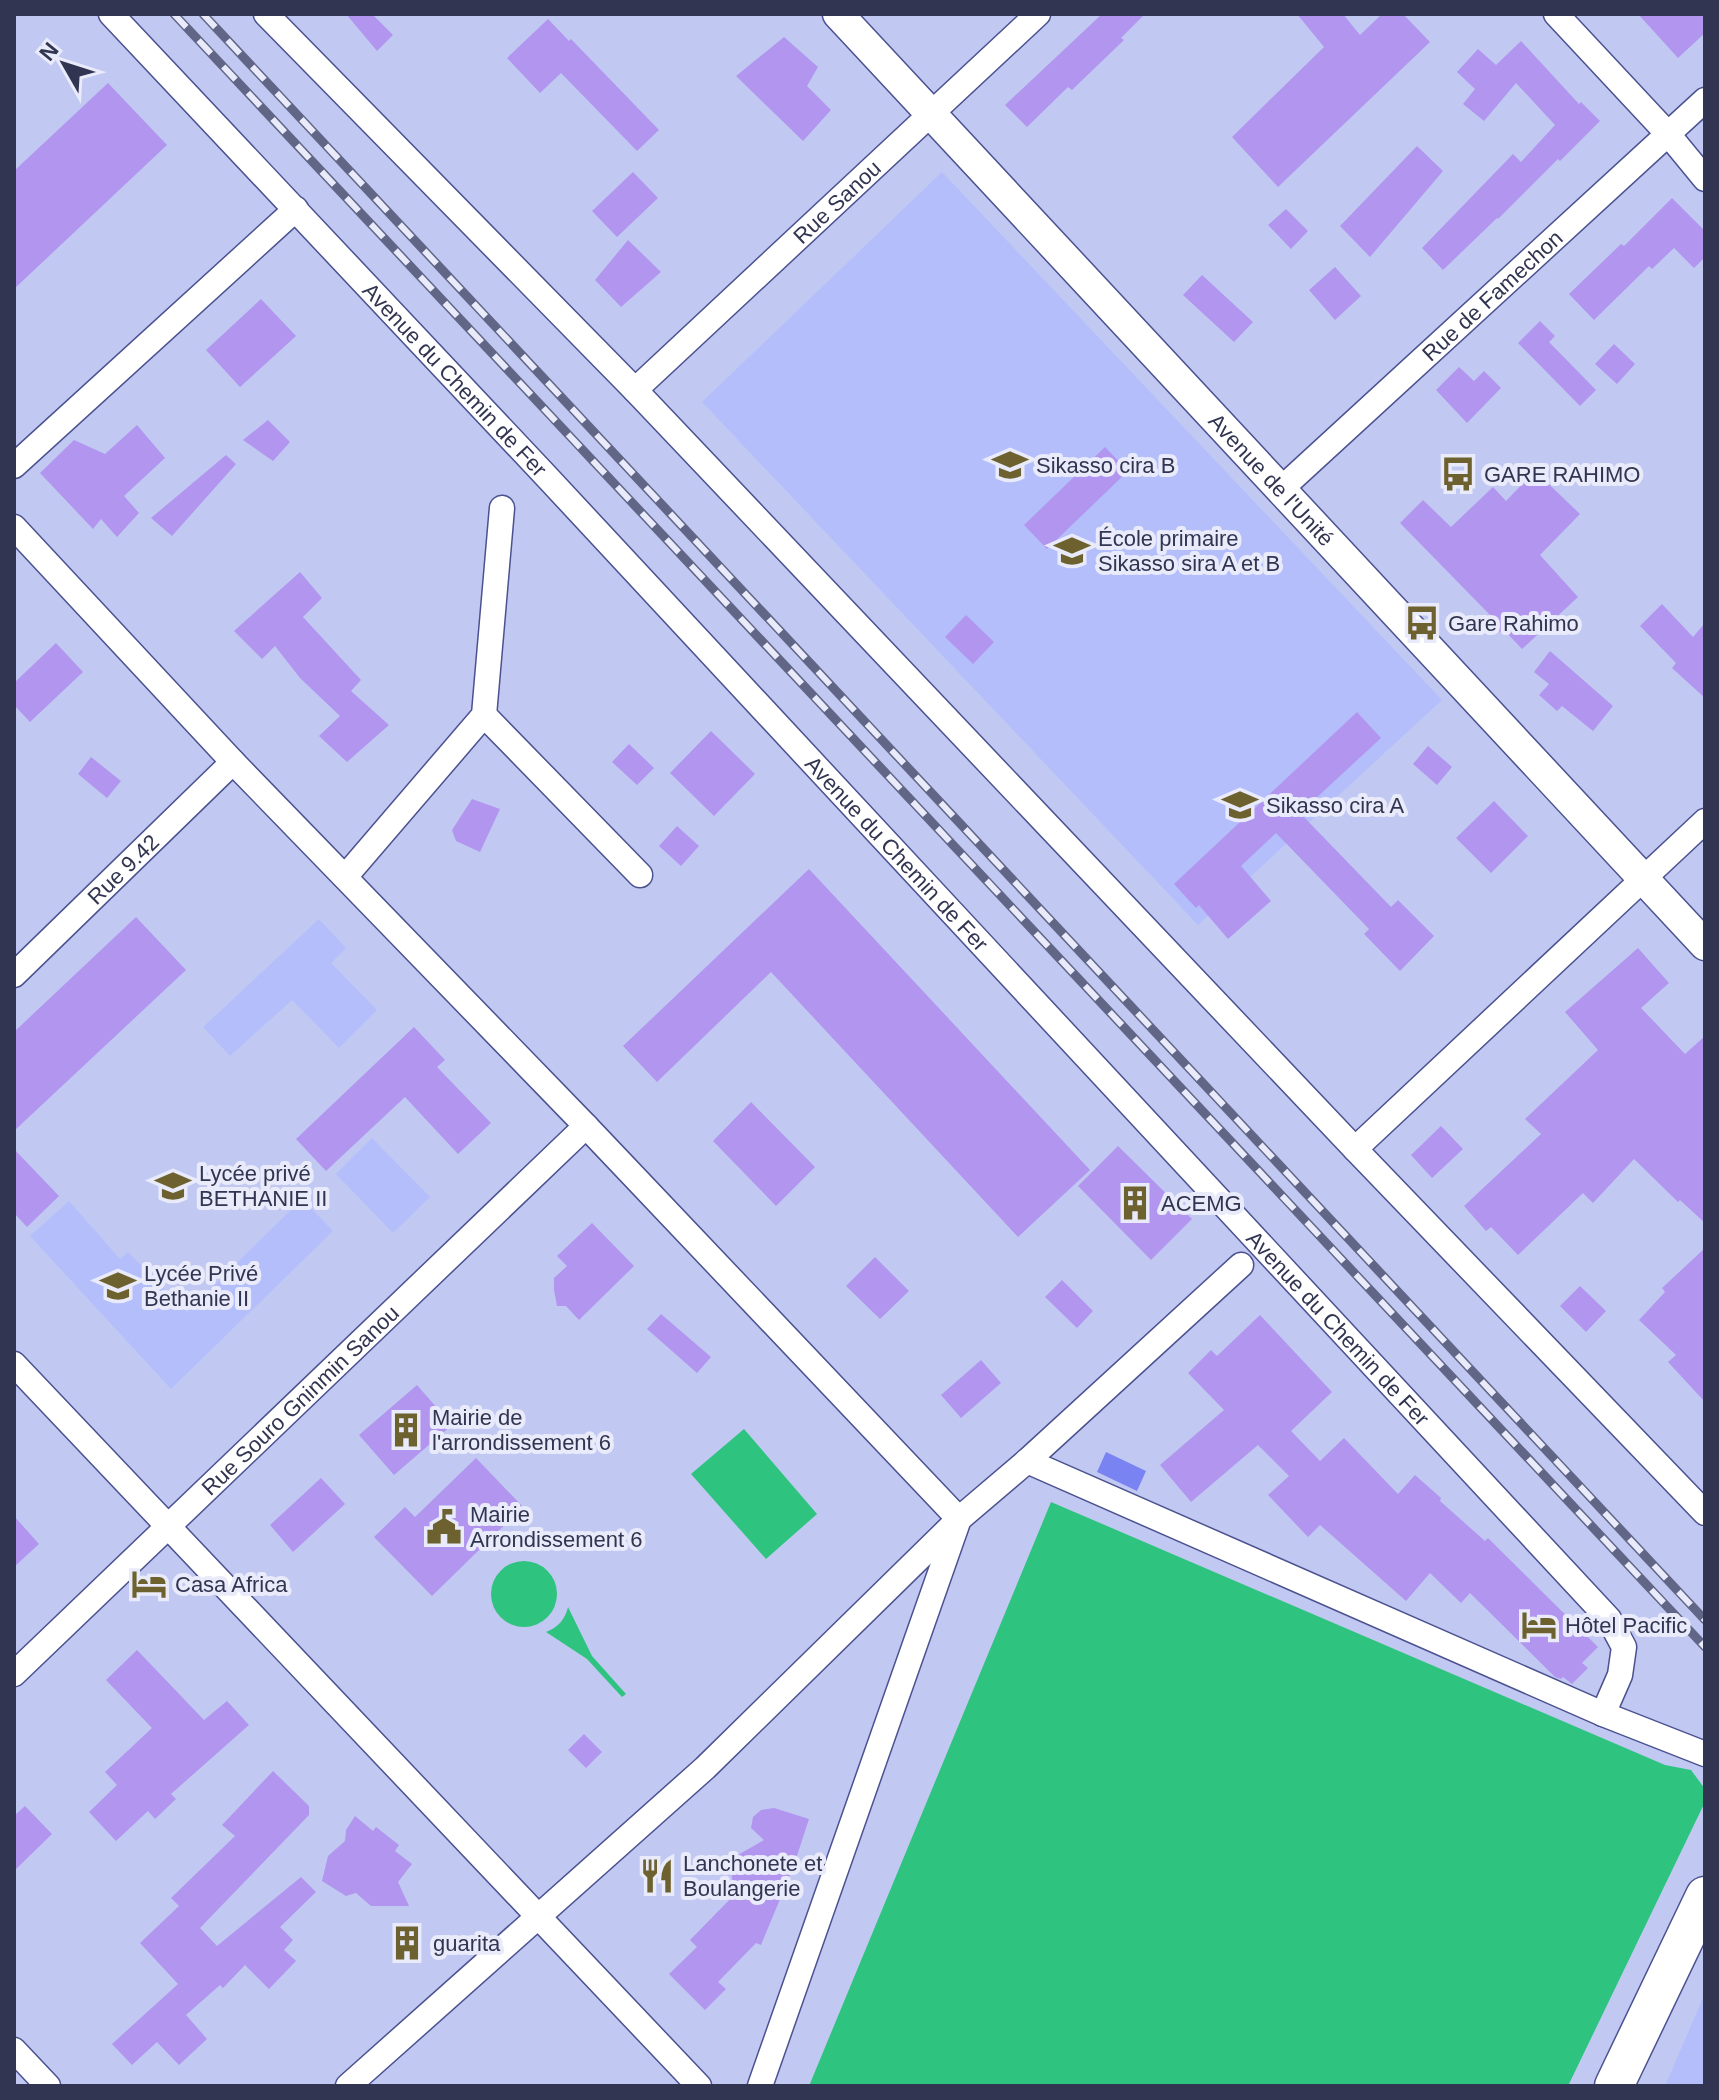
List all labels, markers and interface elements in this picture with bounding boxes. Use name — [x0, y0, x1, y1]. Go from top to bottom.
north arrow — [24, 24, 104, 104]
text: N — [34, 38, 64, 66]
street label: Rue Sanou — [788, 155, 886, 248]
street label: Rue de Famechon — [1417, 225, 1567, 366]
street label: Avenue du Chemin de Fer — [358, 277, 552, 481]
street label: Avenue de l'Unité — [1204, 408, 1339, 551]
school or university icon: Sikasso cira B — [991, 446, 1029, 484]
place label: Sikasso cira B — [1036, 453, 1175, 478]
bus stop icon: GARE RAHIMO — [1439, 455, 1477, 493]
place label: GARE RAHIMO — [1484, 462, 1640, 487]
place label: École primaire Sikasso sira A et B — [1098, 526, 1280, 576]
school or university icon: École primaire Sikasso sira A et B — [1053, 532, 1091, 570]
bus stop icon: Gare Rahimo — [1403, 604, 1441, 642]
place label: Gare Rahimo — [1448, 611, 1579, 636]
street label: Avenue du Chemin de Fer — [800, 751, 994, 956]
school or university icon: Sikasso cira A — [1221, 786, 1259, 824]
place label: Sikasso cira A — [1266, 793, 1404, 818]
street label: Rue 9.42 — [82, 829, 164, 909]
place label: Lycée privé BETHANIE II — [199, 1161, 327, 1211]
school or university icon: Lycée privé BETHANIE II — [154, 1167, 192, 1205]
building icon: ACEMG — [1116, 1184, 1154, 1222]
place label: ACEMG — [1161, 1191, 1242, 1216]
street label: Avenue du Chemin de Fer — [1242, 1225, 1435, 1430]
place label: Lycée Privé Bethanie II — [144, 1261, 258, 1311]
school or university icon: Lycée Privé Bethanie II — [99, 1267, 137, 1305]
street label: Rue Souro Gninmin Sanou — [196, 1300, 404, 1500]
place label: Mairie de l'arrondissement 6 — [432, 1405, 611, 1455]
building icon: Mairie de l'arrondissement 6 — [387, 1411, 425, 1449]
place label: Mairie Arrondissement 6 — [470, 1502, 642, 1552]
public building icon: Mairie Arrondissement 6 — [425, 1508, 463, 1546]
hotel icon: Casa Africa — [130, 1565, 168, 1603]
place label: Casa Africa — [175, 1572, 288, 1597]
hotel icon: Hôtel Pacific — [1520, 1606, 1558, 1644]
place label: Hôtel Pacific — [1565, 1613, 1687, 1638]
place label: Lanchonete et Boulangerie — [683, 1851, 822, 1901]
restaurant icon: Lanchonete et Boulangerie — [638, 1857, 676, 1895]
building icon: guarita — [388, 1924, 426, 1962]
place label: guarita — [433, 1931, 501, 1956]

